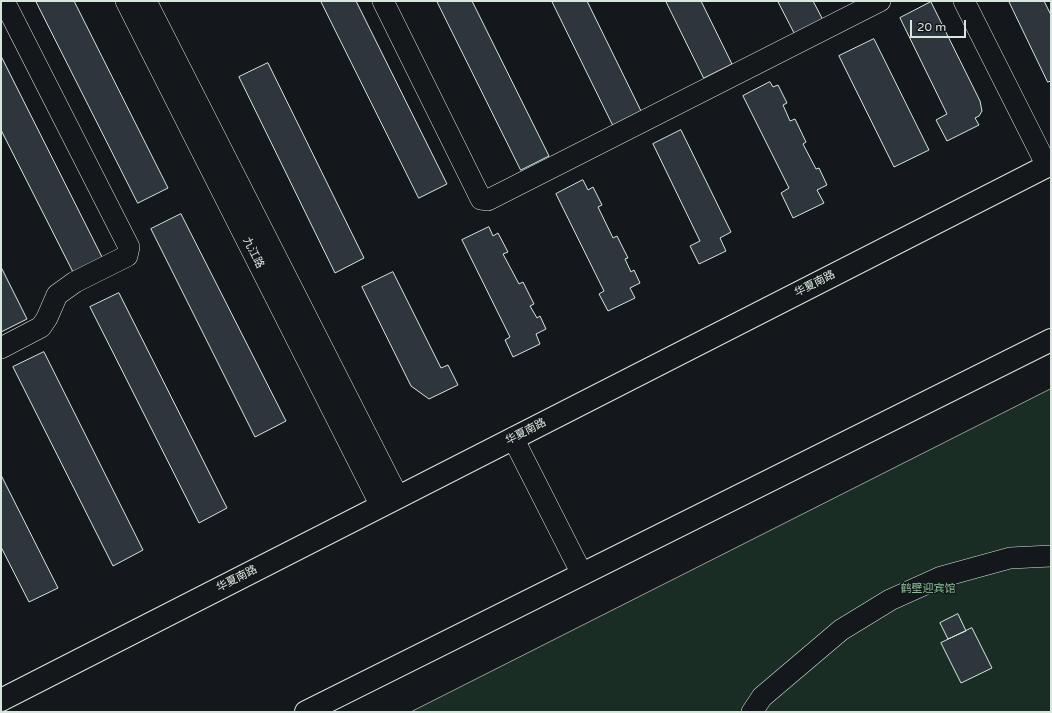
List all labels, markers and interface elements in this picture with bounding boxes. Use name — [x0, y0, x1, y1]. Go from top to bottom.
scale bar — [912, 12, 968, 38]
text: 20 m — [917, 20, 946, 34]
street label: 九江路 — [240, 235, 266, 271]
street label: 华夏南路 — [792, 268, 838, 300]
street label: 华夏南路 — [503, 416, 549, 448]
street label: 华夏南路 — [214, 563, 260, 595]
park label: 鹤壁迎宾馆 — [901, 582, 955, 596]

